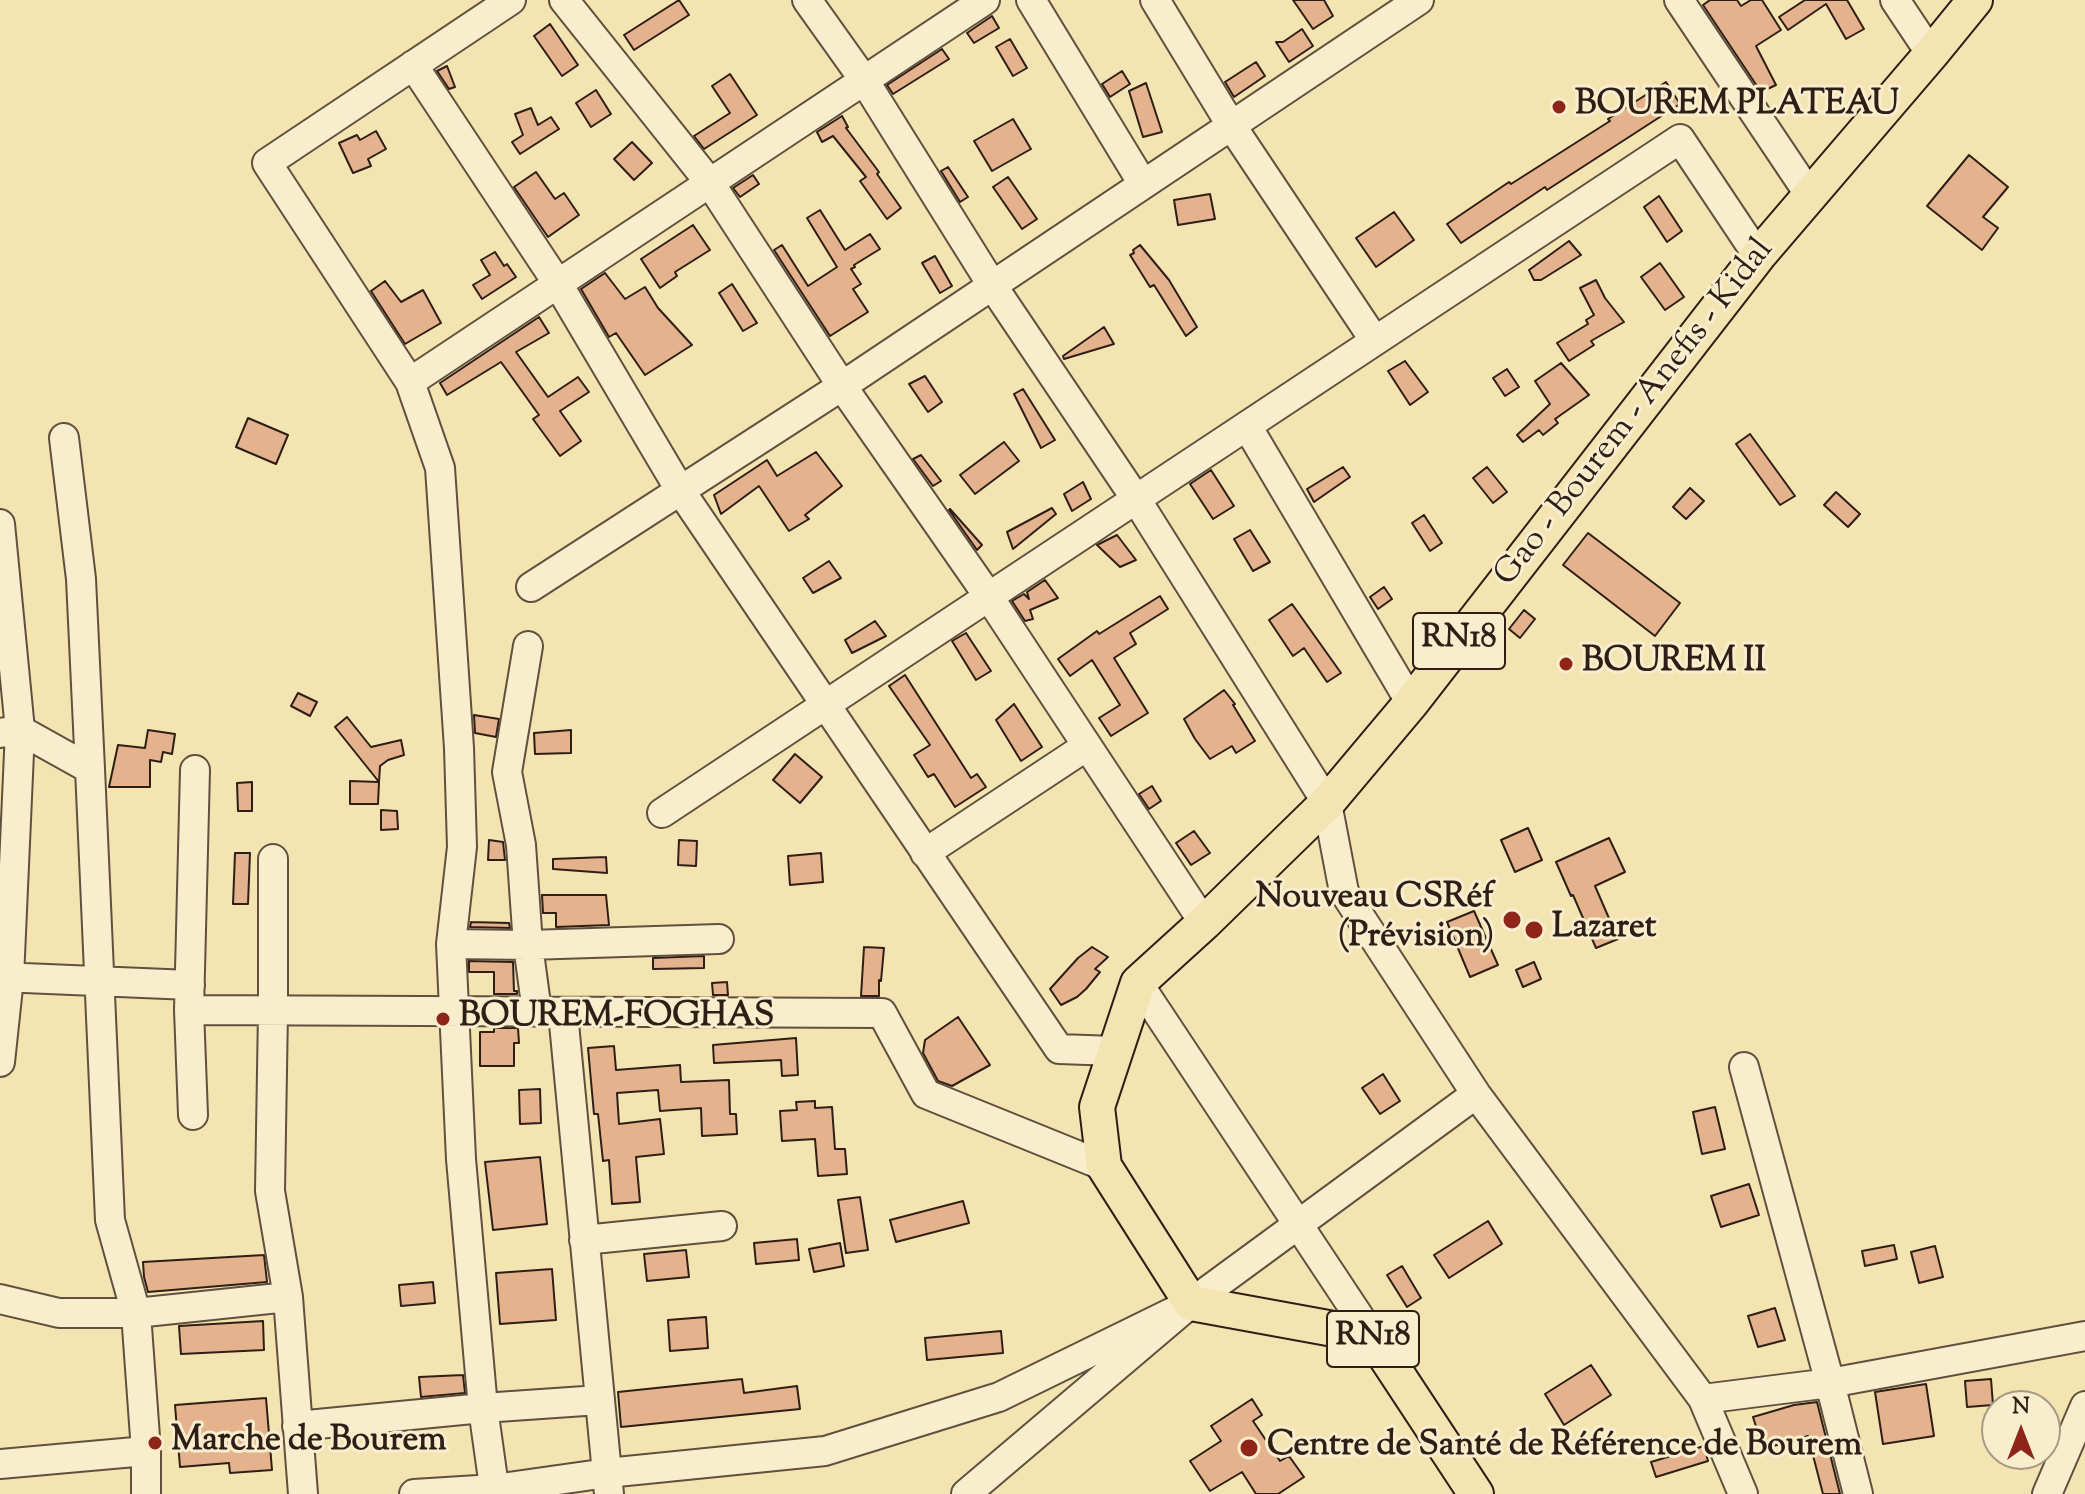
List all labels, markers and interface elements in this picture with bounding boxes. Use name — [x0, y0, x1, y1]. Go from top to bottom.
place label: BOUREM PLATEAU — [1575, 87, 1899, 127]
marker: BOUREM PLATEAU — [1550, 98, 1568, 116]
street label: Gao - Bourem - Anefis - Kidal — [1488, 232, 1784, 596]
road number: RN18 — [1413, 613, 1505, 669]
place label: BOUREM II — [1582, 644, 1766, 684]
marker: BOUREM II — [1557, 655, 1575, 673]
place label: Nouveau CSRéf (Prévision) — [1256, 880, 1494, 960]
marker: Nouveau CSRéf (Prévision) — [1501, 909, 1523, 931]
place label: Lazaret — [1552, 910, 1656, 950]
marker: Lazaret — [1523, 919, 1545, 941]
place label: BOUREM-FOGHAS — [459, 999, 774, 1039]
marker: BOUREM-FOGHAS — [434, 1010, 452, 1028]
road number: RN18 — [1327, 1311, 1419, 1367]
north arrow — [1981, 1390, 2061, 1470]
text: N — [2012, 1392, 2030, 1424]
place label: Marche de Bourem — [171, 1423, 446, 1463]
place label: Centre de Santé de Référence de Bourem — [1267, 1428, 1862, 1468]
marker: Marche de Bourem — [146, 1434, 164, 1452]
marker: Centre de Santé de Référence de Bourem — [1238, 1437, 1260, 1459]

